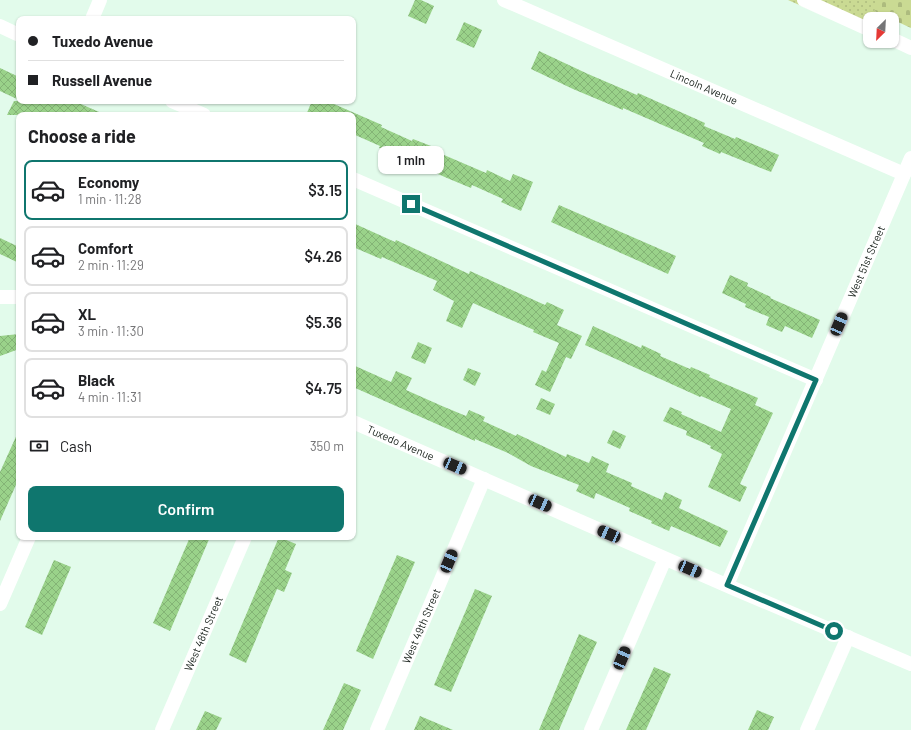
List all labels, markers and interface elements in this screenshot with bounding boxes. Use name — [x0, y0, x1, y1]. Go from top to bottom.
north arrow — [863, 12, 899, 48]
map controls — [863, 12, 899, 48]
text: Tuxedo Avenue — [52, 32, 153, 50]
street label: Lincoln Avenue — [668, 66, 740, 107]
text: Russell Avenue — [52, 71, 152, 89]
text: Choose a ride — [28, 125, 136, 147]
callout: 1 min — [378, 146, 444, 174]
text: 1 min — [397, 152, 425, 168]
icon: car — [30, 172, 66, 208]
text: Economy — [78, 173, 139, 191]
text: $3.15 — [308, 181, 342, 199]
text: 1 min · 11:28 — [78, 191, 141, 207]
route end — [402, 195, 420, 213]
street label: West 51st Street — [845, 224, 887, 300]
icon: car — [30, 238, 66, 274]
text: Comfort — [78, 239, 133, 257]
text: $4.26 — [304, 247, 342, 265]
text: 2 min · 11:29 — [78, 257, 144, 273]
icon: car — [30, 304, 66, 340]
text: XL — [78, 305, 96, 323]
car — [829, 311, 849, 337]
text: $5.36 — [306, 313, 342, 331]
text: 3 min · 11:30 — [78, 323, 144, 339]
icon: car — [30, 370, 66, 406]
text: Black — [78, 371, 115, 389]
text: $4.75 — [305, 379, 342, 397]
text: 4 min · 11:31 — [78, 389, 141, 405]
street label: Tuxedo Avenue — [365, 422, 436, 463]
icon: cash — [28, 435, 50, 457]
text: Cash — [60, 437, 92, 455]
text: 350 m — [310, 438, 344, 454]
car — [442, 456, 468, 476]
button: Confirm — [28, 486, 344, 532]
car — [527, 493, 553, 513]
car — [596, 524, 622, 544]
car — [439, 548, 459, 574]
car — [677, 559, 703, 579]
street label: West 49th Street — [399, 586, 443, 665]
street label: West 48th Street — [181, 594, 225, 673]
route start — [825, 622, 843, 640]
car — [612, 645, 632, 671]

